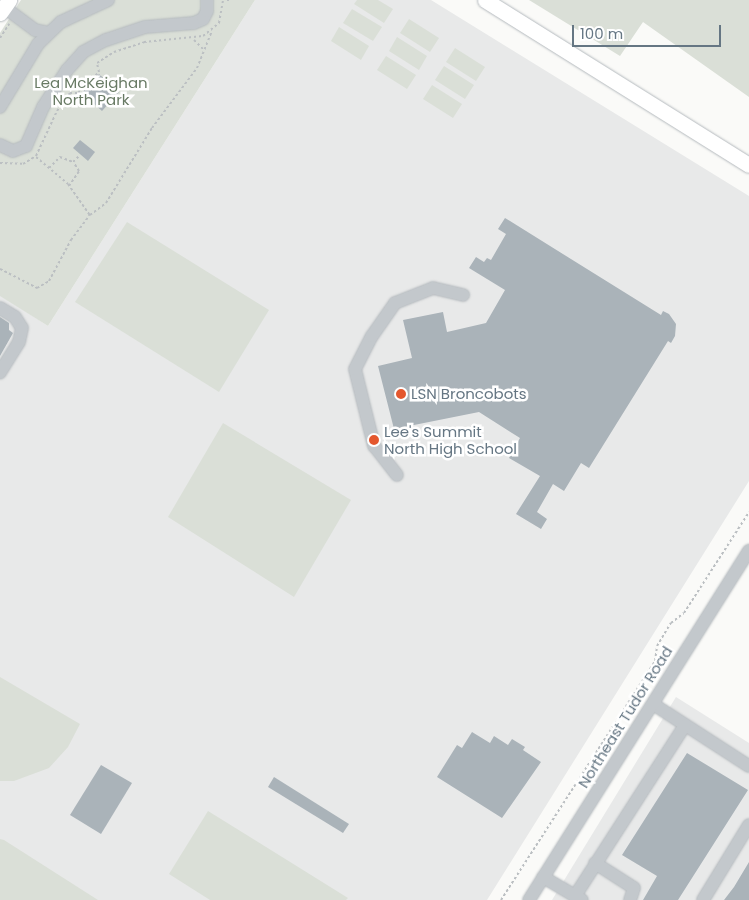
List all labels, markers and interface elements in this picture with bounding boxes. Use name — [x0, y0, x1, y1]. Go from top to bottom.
scale bar — [574, 15, 723, 47]
text: 100 m — [580, 23, 623, 44]
park label: Lea McKeighan North Park — [34, 73, 148, 108]
place label: LSN Broncobots — [411, 385, 527, 403]
marker: LSN Broncobots — [395, 388, 407, 400]
place label: Lee's Summit North High School — [384, 422, 517, 457]
marker: Lee's Summit North High School — [368, 434, 380, 446]
street label: Northeast Tudor Road — [574, 643, 676, 791]

